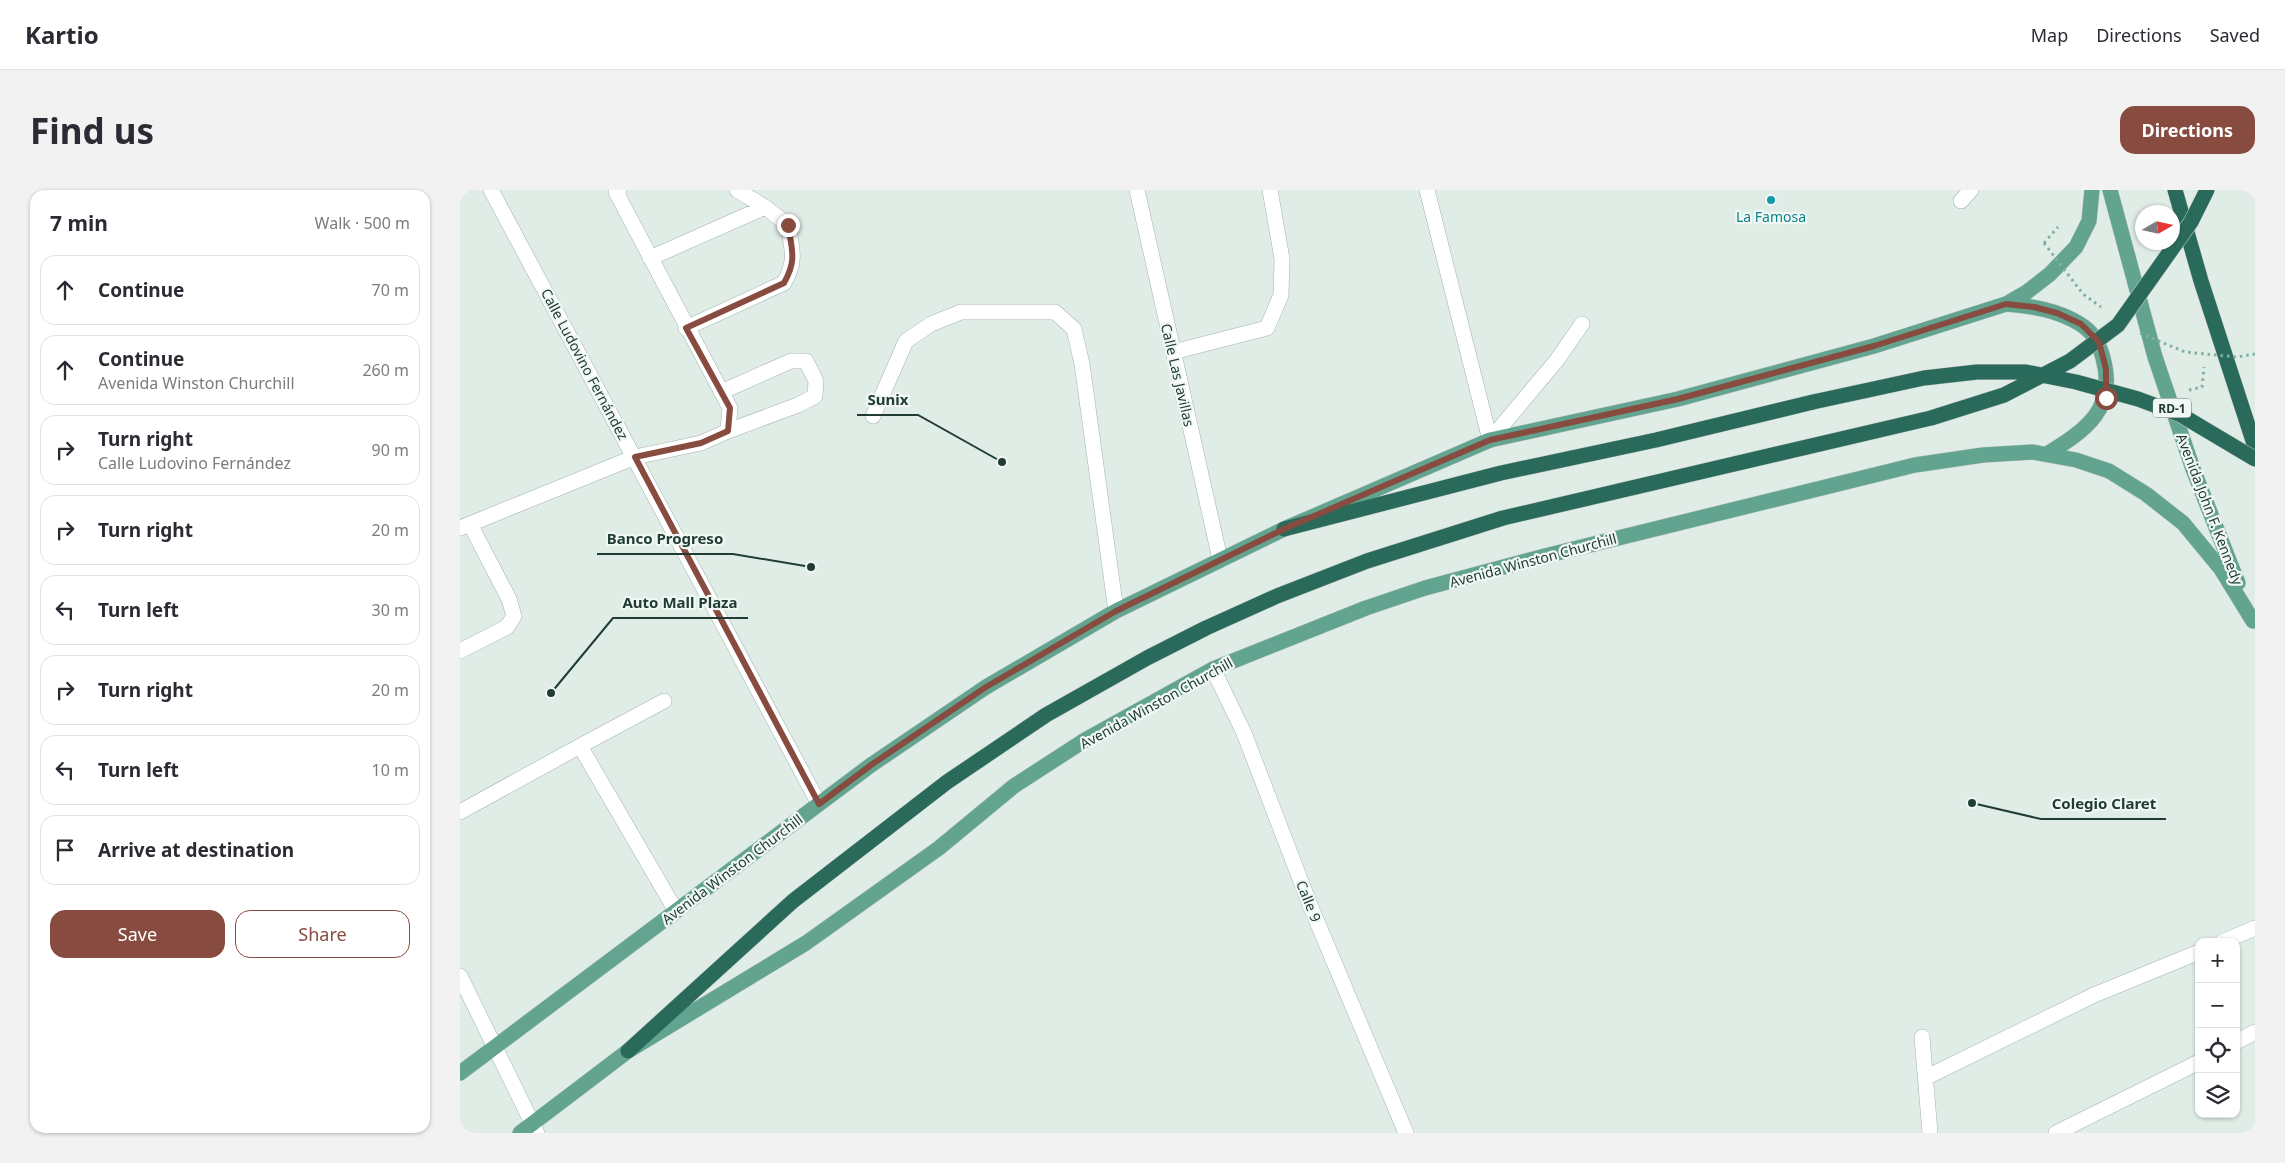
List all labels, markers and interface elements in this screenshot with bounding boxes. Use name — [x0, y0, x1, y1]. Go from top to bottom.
text: Kartio — [25, 18, 99, 51]
text: Map — [2031, 23, 2068, 47]
text: Directions — [2096, 23, 2182, 47]
text: Saved — [2210, 23, 2260, 47]
button: Directions — [2120, 106, 2255, 154]
text: Find us — [30, 107, 154, 154]
marker: La Famosa — [1765, 194, 1777, 206]
north arrow — [2135, 205, 2180, 250]
place label: La Famosa — [1736, 207, 1806, 226]
text: 7 min — [50, 209, 108, 237]
text: Walk · 500 m — [315, 212, 410, 234]
route end — [777, 214, 800, 237]
icon: ahead — [51, 276, 79, 304]
text: Continue — [98, 277, 184, 303]
text: 70 m — [372, 279, 409, 301]
street label: Calle Ludovino Fernández — [537, 285, 633, 443]
street label: Calle Las Javillas — [1157, 322, 1199, 429]
text: Continue — [98, 346, 184, 372]
icon: ahead — [51, 356, 79, 384]
text: 260 m — [362, 359, 409, 381]
text: Avenida Winston Churchill — [98, 372, 295, 394]
callout: Sunix — [857, 385, 918, 415]
route start — [2095, 387, 2118, 410]
text: Sunix — [868, 389, 909, 409]
road number: RD-1 — [2153, 398, 2191, 418]
text: Turn right — [98, 426, 193, 452]
street label: Avenida John F. Kennedy — [2172, 430, 2248, 588]
icon: right — [51, 436, 79, 464]
text: 90 m — [372, 439, 409, 461]
text: Calle Ludovino Fernández — [98, 452, 291, 474]
icon: right — [51, 516, 79, 544]
text: Turn right — [98, 517, 193, 543]
text: 20 m — [372, 519, 409, 541]
callout: Banco Progreso — [597, 524, 733, 554]
text: Banco Progreso — [607, 528, 723, 548]
street label: Avenida Winston Churchill — [1447, 529, 1619, 591]
callout: Auto Mall Plaza — [613, 588, 748, 618]
text: Auto Mall Plaza — [622, 592, 738, 612]
icon: left — [51, 596, 79, 624]
text: Turn left — [98, 597, 179, 623]
text: 30 m — [372, 599, 409, 621]
street label: Avenida Winston Churchill — [1076, 653, 1236, 753]
icon: right — [51, 676, 79, 704]
text: Turn right — [98, 677, 193, 703]
text: 20 m — [372, 679, 409, 701]
icon: left — [51, 756, 79, 784]
text: Turn left — [98, 757, 179, 783]
text: 10 m — [372, 759, 409, 781]
callout: Colegio Claret — [2041, 789, 2166, 819]
text: Colegio Claret — [2052, 793, 2157, 813]
street label: Avenida Winston Churchill — [658, 810, 806, 928]
icon: arrive — [51, 836, 79, 864]
text: Arrive at destination — [98, 837, 294, 863]
street label: Calle 9 — [1292, 877, 1326, 925]
button: Save — [50, 910, 225, 958]
button: Share — [235, 910, 410, 958]
map controls — [2195, 938, 2240, 1118]
button: + — [2195, 938, 2240, 983]
button: − — [2195, 983, 2240, 1028]
button: locate — [2195, 1028, 2240, 1073]
button: layers — [2195, 1073, 2240, 1118]

